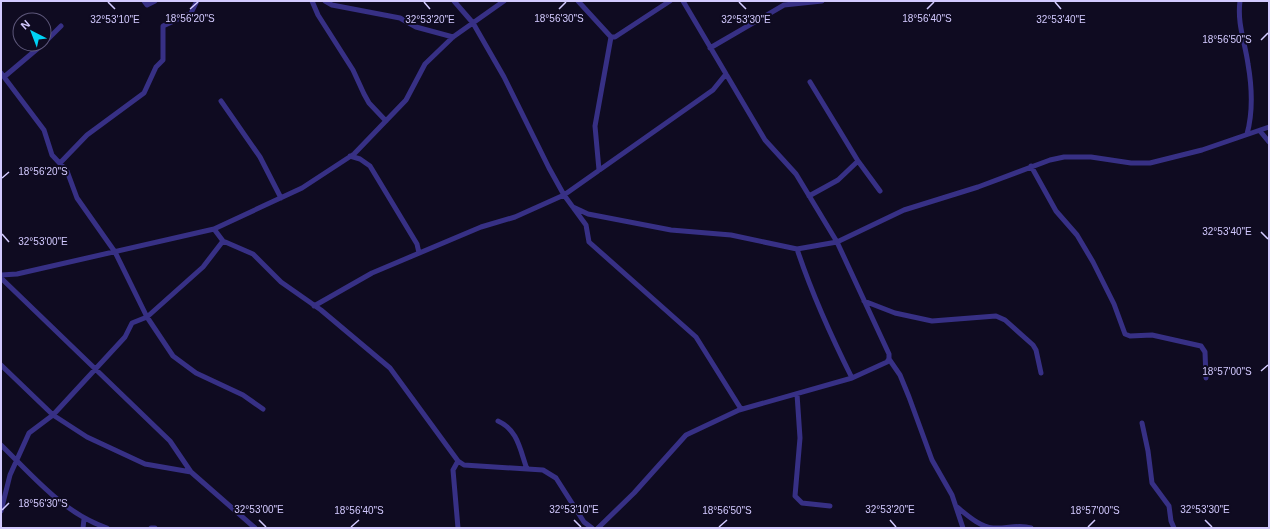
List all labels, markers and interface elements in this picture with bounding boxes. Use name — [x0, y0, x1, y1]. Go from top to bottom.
north arrow — [12, 12, 52, 52]
text: 18°56'20"S — [165, 13, 215, 24]
text: 18°56'30"S — [534, 13, 584, 24]
text: 18°56'40"S — [902, 13, 952, 24]
text: 32°53'10"E — [90, 14, 140, 25]
text: 32°53'20"E — [405, 14, 455, 25]
text: 32°53'30"E — [721, 14, 771, 25]
text: 32°53'40"E — [1036, 14, 1086, 25]
text: N — [18, 17, 32, 32]
text: 18°56'50"S — [1202, 34, 1252, 45]
text: 18°56'20"S — [18, 166, 68, 177]
text: 32°53'40"E — [1202, 226, 1252, 237]
text: 32°53'00"E — [18, 236, 68, 247]
text: 18°57'00"S — [1202, 366, 1252, 377]
text: 18°56'30"S — [18, 498, 68, 509]
text: 32°53'00"E — [234, 504, 284, 515]
text: 32°53'10"E — [549, 504, 599, 515]
text: 32°53'20"E — [865, 504, 915, 515]
text: 32°53'30"E — [1180, 504, 1230, 515]
text: 18°56'40"S — [334, 505, 384, 516]
text: 18°56'50"S — [702, 505, 752, 516]
text: 18°57'00"S — [1070, 505, 1120, 516]

